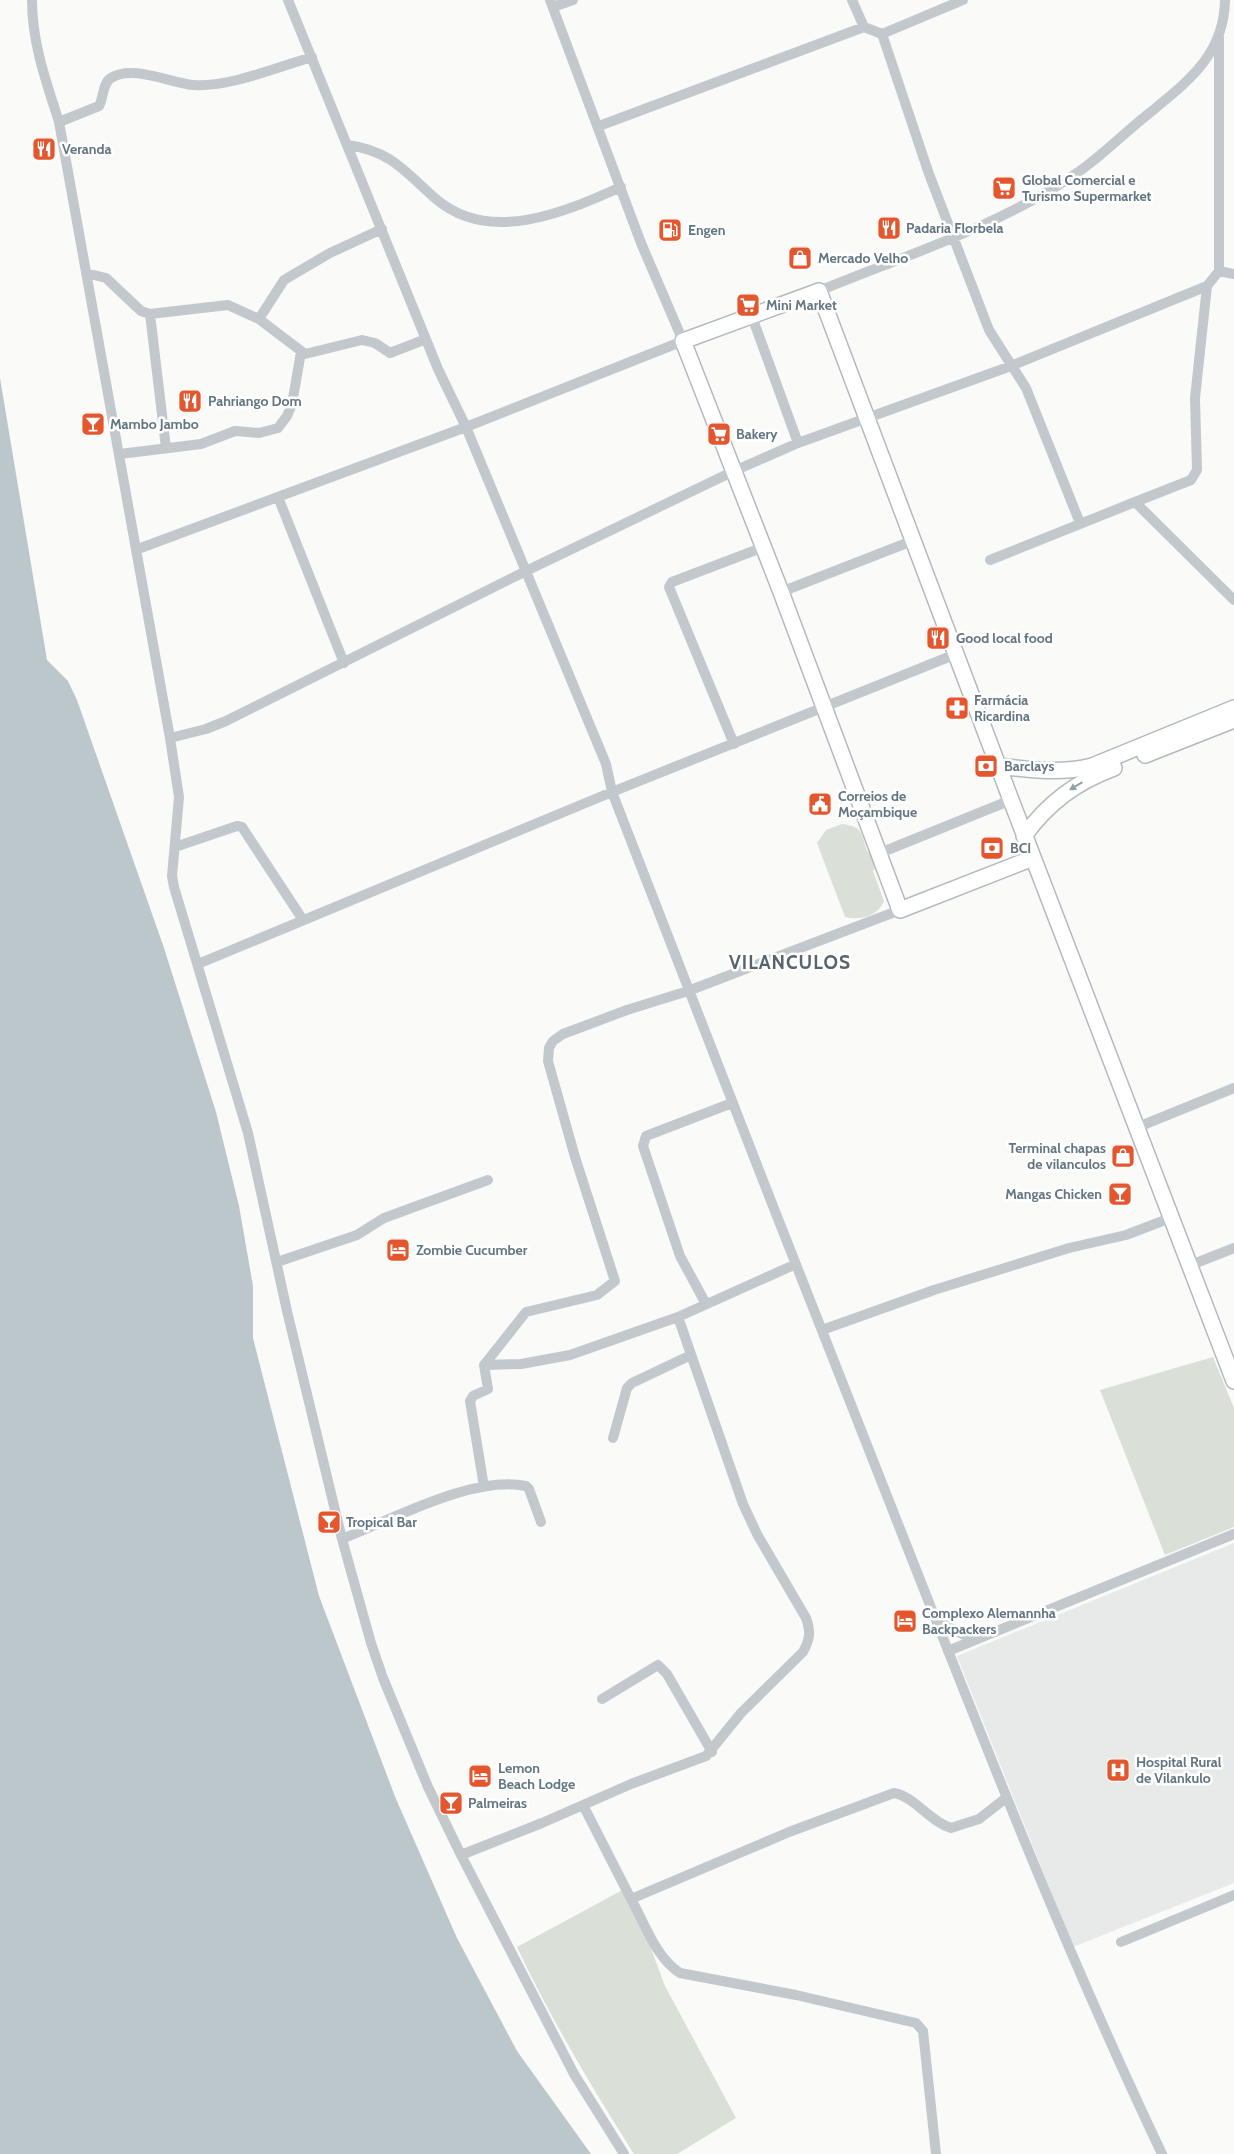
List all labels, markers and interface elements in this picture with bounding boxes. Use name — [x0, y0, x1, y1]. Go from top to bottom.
restaurant icon: Veranda — [31, 136, 57, 162]
place label: Veranda — [62, 140, 111, 158]
place label: Global Comercial e Turismo Supermarket — [1022, 171, 1152, 205]
supermarket icon: Global Comercial e Turismo Supermarket — [991, 175, 1017, 201]
restaurant icon: Padaria Florbela — [876, 215, 902, 241]
fuel station icon: Engen — [657, 217, 683, 243]
place label: Padaria Florbela — [906, 219, 1004, 237]
place label: Engen — [688, 221, 726, 239]
shop icon: Mercado Velho — [787, 245, 813, 271]
place label: Mercado Velho — [818, 249, 908, 267]
supermarket icon: Mini Market — [735, 292, 761, 318]
place label: Mini Market — [766, 296, 837, 314]
restaurant icon: Pahriango Dom — [177, 388, 203, 414]
place label: Pahriango Dom — [208, 392, 302, 410]
bar icon: Mambo Jambo — [80, 411, 106, 437]
place label: Mambo Jambo — [110, 415, 199, 433]
supermarket icon: Bakery — [706, 421, 732, 447]
place label: Bakery — [736, 425, 778, 443]
restaurant icon: Good local food — [925, 625, 951, 651]
place label: Good local food — [956, 629, 1053, 647]
place label: Farmácia Ricardina — [974, 691, 1030, 725]
pharmacy icon: Farmácia Ricardina — [944, 695, 970, 721]
bank icon: Barclays — [973, 753, 999, 779]
place label: Barclays — [1004, 757, 1054, 775]
one-way arrow — [1069, 781, 1082, 790]
place label: Correios de Moçambique — [838, 787, 917, 821]
public building icon: Correios de Moçambique — [807, 791, 833, 817]
bank icon: BCI — [979, 835, 1005, 861]
place label: BCI — [1010, 839, 1031, 857]
district label: VILANCULOS — [729, 951, 851, 974]
place label: Terminal chapas de vilanculos — [1008, 1139, 1106, 1173]
shop icon: Terminal chapas de vilanculos — [1110, 1143, 1136, 1169]
bar icon: Mangas Chicken — [1107, 1181, 1133, 1207]
place label: Mangas Chicken — [1005, 1185, 1102, 1203]
hotel icon: Zombie Cucumber — [385, 1237, 411, 1263]
place label: Zombie Cucumber — [416, 1241, 528, 1259]
bar icon: Tropical Bar — [316, 1509, 342, 1535]
place label: Tropical Bar — [346, 1513, 417, 1531]
place label: Complexo Alemannha Backpackers — [922, 1604, 1056, 1638]
hotel icon: Complexo Alemannha Backpackers — [892, 1608, 918, 1634]
place label: Hospital Rural de Vilankulo — [1136, 1753, 1222, 1787]
hospital icon: Hospital Rural de Vilankulo — [1105, 1757, 1131, 1783]
place label: Lemon Beach Lodge — [498, 1759, 575, 1793]
hotel icon: Lemon Beach Lodge — [467, 1763, 493, 1789]
bar icon: Palmeiras — [438, 1790, 464, 1816]
place label: Palmeiras — [468, 1794, 527, 1812]

